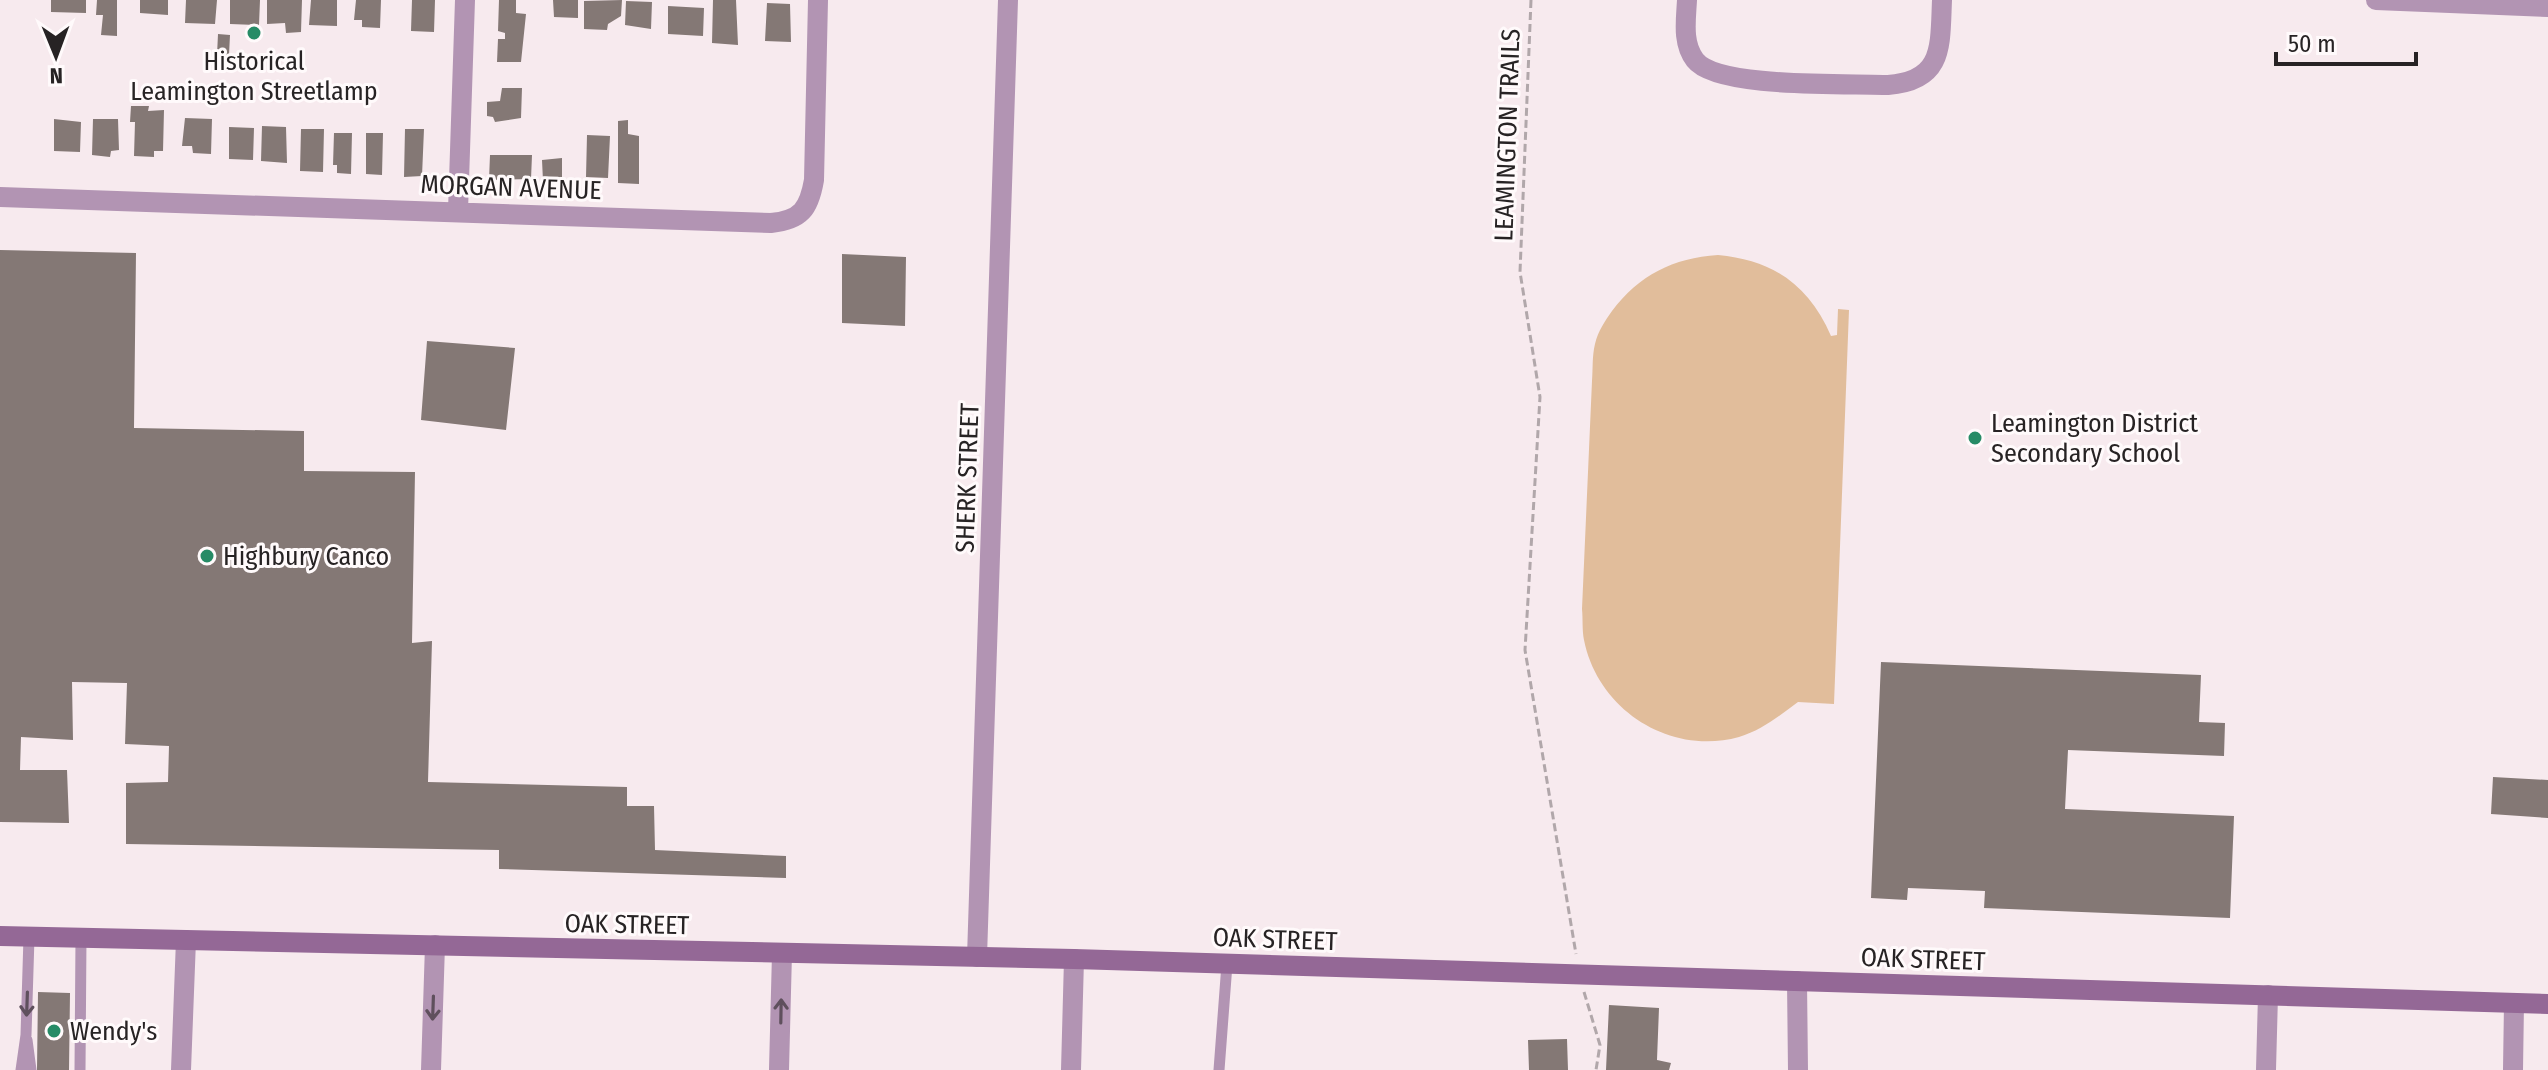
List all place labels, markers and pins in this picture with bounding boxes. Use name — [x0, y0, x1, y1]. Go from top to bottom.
marker: Historical Leamington Streetlamp — [245, 24, 263, 42]
place label: Historical Leamington Streetlamp — [130, 46, 378, 107]
place label: Leamington District Secondary School — [1991, 408, 2198, 469]
marker: Leamington District Secondary School — [1966, 429, 1984, 447]
place label: Highbury Canco — [223, 541, 389, 572]
marker: Highbury Canco — [198, 547, 216, 565]
place label: Wendy's — [70, 1016, 157, 1047]
marker: Wendy's — [45, 1022, 63, 1040]

